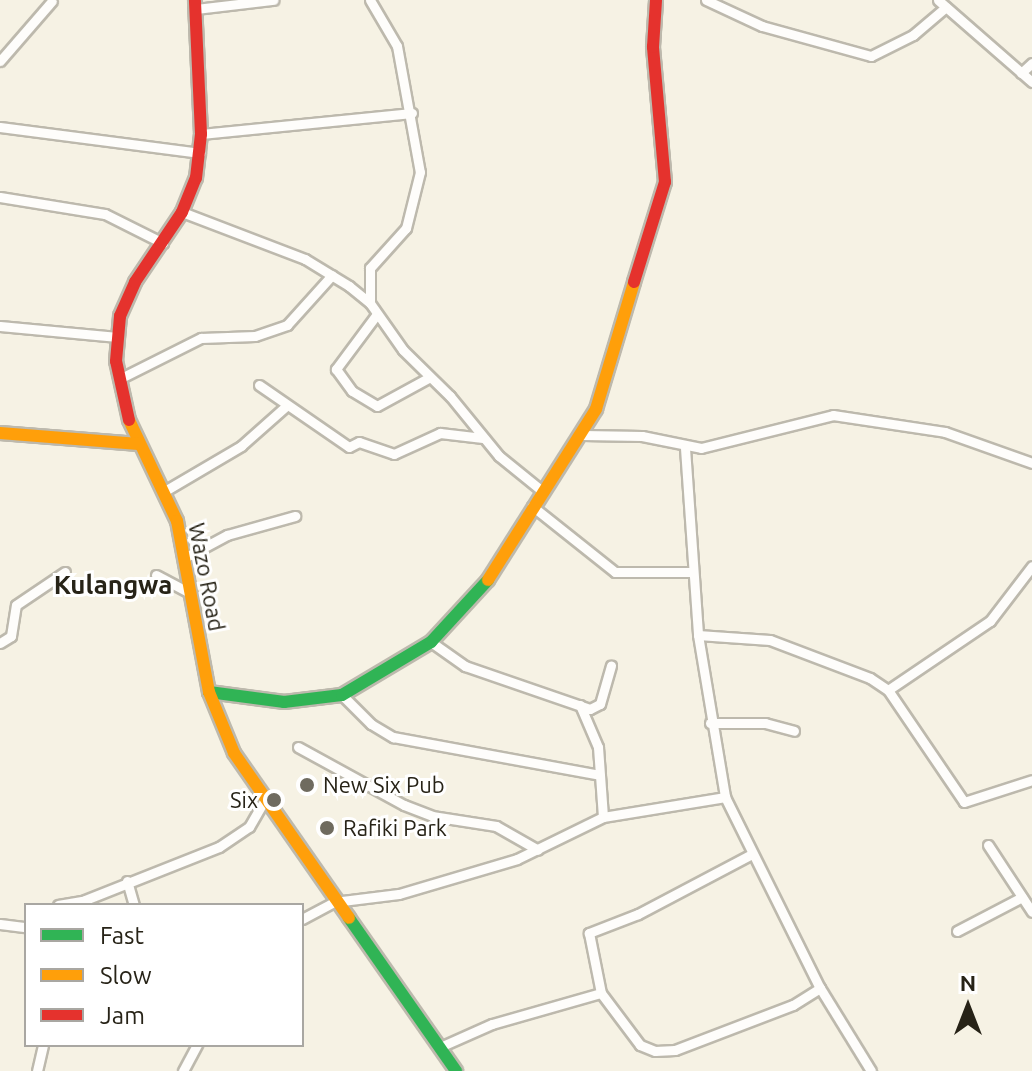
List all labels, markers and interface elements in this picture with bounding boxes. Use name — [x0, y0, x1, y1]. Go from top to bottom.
street label: Wazo Road — [184, 521, 230, 633]
district label: Kulangwa — [54, 569, 172, 601]
place label: New Six Pub — [323, 772, 445, 798]
marker: New Six Pub — [298, 776, 316, 794]
place label: Six — [230, 787, 258, 813]
marker: Six — [265, 791, 283, 809]
place label: Rafiki Park — [343, 815, 447, 841]
marker: Rafiki Park — [318, 819, 336, 837]
legend — [24, 903, 304, 1047]
text: Fast — [100, 922, 144, 949]
text: Slow — [100, 962, 152, 989]
north arrow — [928, 967, 1008, 1047]
text: N — [960, 970, 976, 995]
text: Jam — [100, 1002, 145, 1029]

